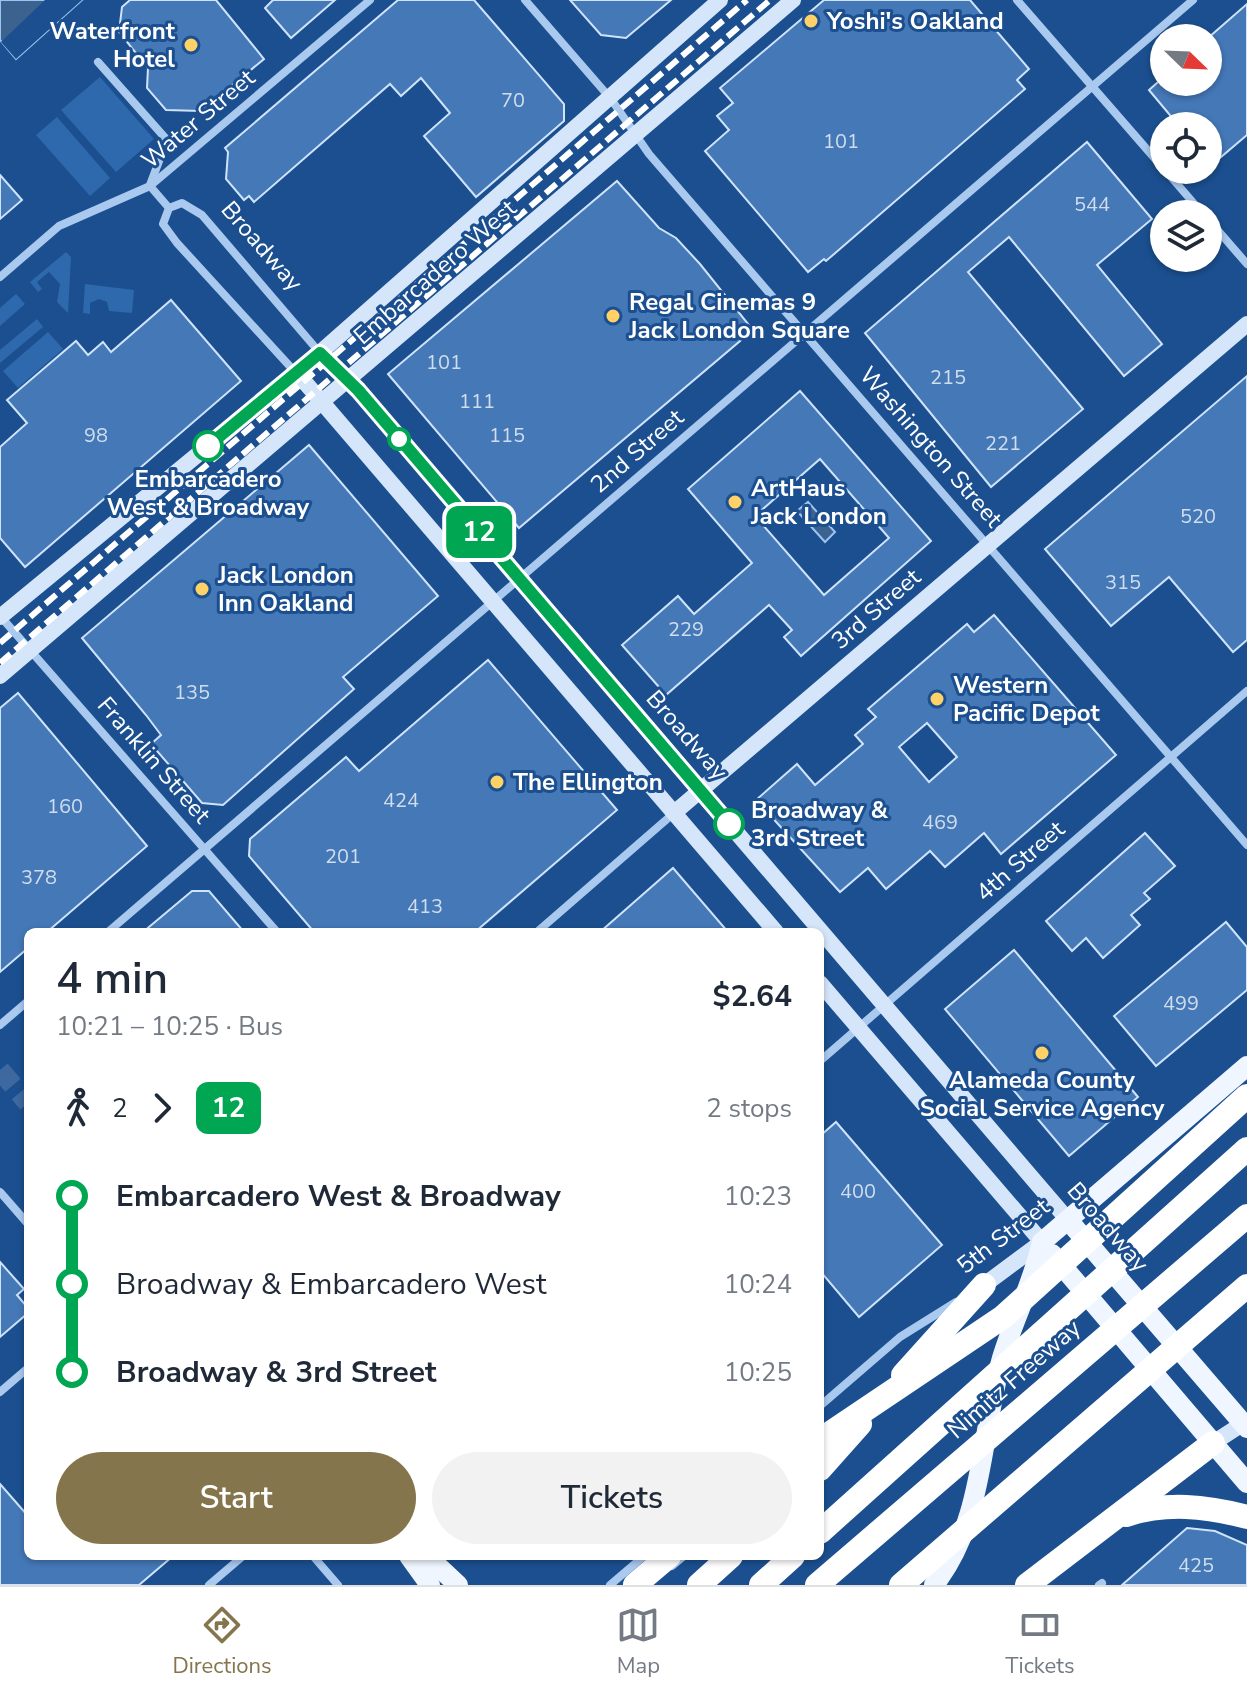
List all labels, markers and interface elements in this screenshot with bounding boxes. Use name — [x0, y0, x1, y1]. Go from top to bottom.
place label: Yoshi's Oakland — [826, 5, 1004, 37]
marker: Yoshi's Oakland — [802, 12, 820, 30]
place label: Waterfront Hotel — [49, 15, 176, 75]
north arrow — [1150, 24, 1222, 96]
map controls — [1150, 24, 1222, 272]
marker: Waterfront Hotel — [182, 36, 200, 54]
street label: Water Street — [134, 62, 262, 176]
house number: 70 — [501, 87, 525, 114]
button: locate — [1150, 112, 1222, 184]
house number: 101 — [823, 128, 859, 155]
house number: 544 — [1074, 191, 1110, 218]
street label: Embarcadero West — [347, 192, 524, 352]
street label: Broadway — [214, 194, 310, 298]
button: layers — [1150, 200, 1222, 272]
place label: Regal Cinemas 9 Jack London Square — [628, 286, 850, 346]
marker: Regal Cinemas 9 Jack London Square — [604, 307, 622, 325]
house number: 101 — [426, 349, 462, 376]
street label: Washington Street — [852, 360, 1010, 535]
house number: 215 — [930, 364, 966, 391]
house number: 111 — [459, 388, 495, 415]
street label: 2nd Street — [584, 401, 691, 500]
house number: 98 — [84, 422, 108, 449]
house number: 115 — [489, 422, 525, 449]
unlabelled marker — [388, 428, 410, 450]
house number: 221 — [985, 430, 1021, 457]
marker: Embarcadero West & Broadway — [193, 431, 223, 461]
place label: Embarcadero West & Broadway — [107, 463, 310, 523]
place label: ArtHaus Jack London — [750, 472, 887, 532]
marker: ArtHaus Jack London — [726, 493, 744, 511]
house number: 520 — [1180, 503, 1216, 530]
line badge: 12 — [443, 506, 515, 558]
text: 12 — [462, 513, 496, 551]
place label: Jack London Inn Oakland — [217, 559, 354, 619]
street label: 3rd Street — [825, 561, 928, 657]
house number: 315 — [1105, 569, 1141, 596]
marker: Jack London Inn Oakland — [193, 580, 211, 598]
house number: 229 — [668, 616, 704, 643]
place label: Western Pacific Depot — [953, 669, 1101, 729]
house number: 135 — [174, 679, 210, 706]
street label: Broadway — [639, 683, 735, 787]
street label: Franklin Street — [90, 690, 218, 830]
marker: Western Pacific Depot — [928, 690, 946, 708]
place label: The Ellington — [513, 766, 663, 798]
marker: The Ellington — [488, 773, 506, 791]
house number: 424 — [383, 787, 419, 814]
house number: 160 — [47, 793, 83, 820]
place label: Broadway & 3rd Street — [751, 794, 888, 854]
marker: Broadway & 3rd Street — [714, 809, 744, 839]
house number: 469 — [922, 809, 958, 836]
street label: 4th Street — [969, 813, 1072, 909]
house number: 201 — [325, 843, 361, 870]
house number: 378 — [21, 864, 57, 891]
house number: 413 — [407, 893, 443, 920]
text: 4 min — [56, 949, 168, 1009]
text: $2.64 — [713, 976, 792, 1017]
house number: 499 — [1163, 990, 1199, 1017]
text: 10:21 – 10:25 · Bus — [56, 1009, 283, 1044]
marker: Alameda County Social Service Agency — [1033, 1044, 1051, 1062]
place label: Alameda County Social Service Agency — [920, 1064, 1165, 1124]
icon: walk — [56, 1086, 100, 1130]
icon: forward — [140, 1086, 184, 1130]
text: 12 — [212, 1089, 245, 1127]
text: 2 — [112, 1091, 128, 1126]
text: 2 stops — [706, 1091, 792, 1126]
street label: Broadway — [1060, 1175, 1156, 1279]
text: Embarcadero West & Broadway — [116, 1176, 561, 1217]
house number: 400 — [840, 1178, 876, 1205]
text: 10:23 — [724, 1179, 792, 1214]
street label: 5th Street — [950, 1190, 1056, 1281]
text: Broadway & Embarcadero West — [116, 1264, 546, 1305]
text: 10:24 — [724, 1267, 792, 1302]
street label: Nimitz Freeway — [941, 1312, 1088, 1446]
text: Broadway & 3rd Street — [116, 1352, 437, 1393]
text: 10:25 — [724, 1355, 792, 1390]
button: Start — [56, 1452, 416, 1544]
button: Tickets — [432, 1452, 792, 1544]
house number: 425 — [1178, 1552, 1214, 1579]
tab: Directions — [172, 1603, 272, 1681]
tab: Map — [616, 1603, 660, 1681]
tab: Tickets — [1005, 1603, 1075, 1681]

